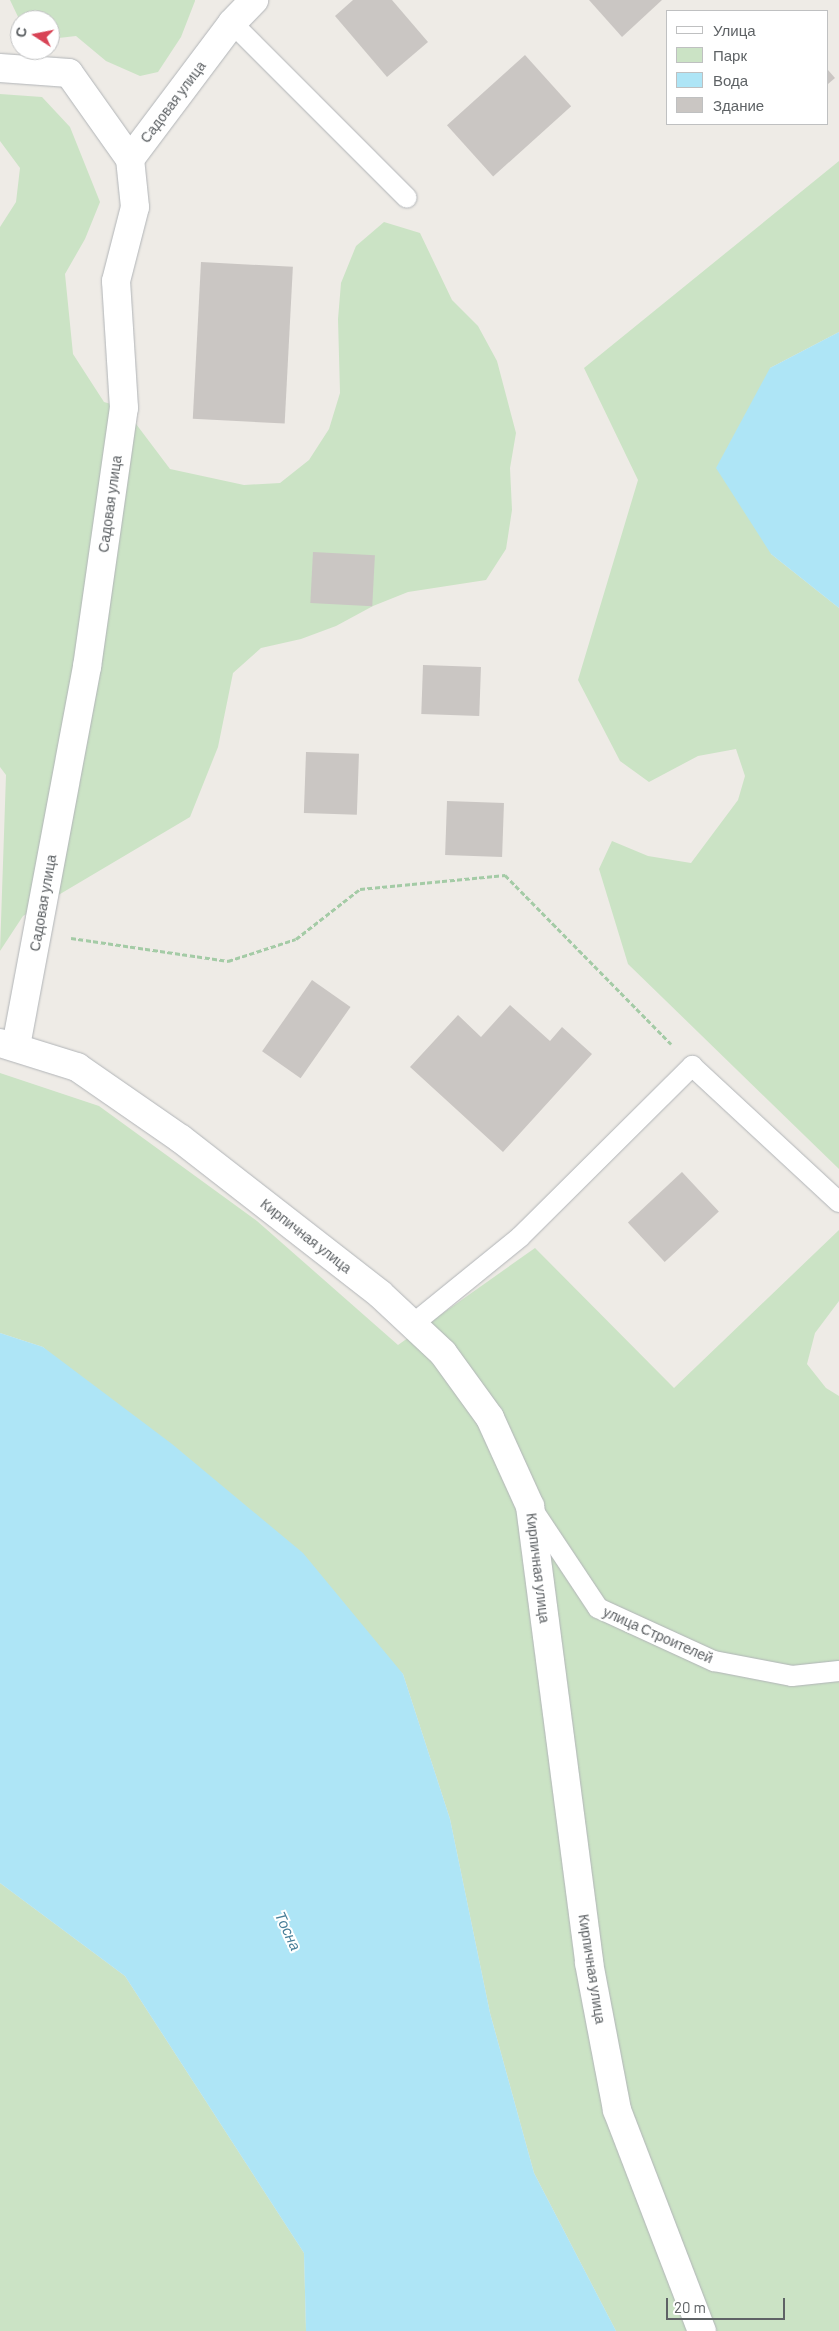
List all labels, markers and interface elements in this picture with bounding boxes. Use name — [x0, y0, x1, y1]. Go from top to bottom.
north arrow — [10, 10, 60, 60]
legend — [666, 10, 829, 125]
text: Улица — [713, 21, 756, 39]
text: С — [11, 26, 30, 39]
text: Парк — [713, 46, 747, 64]
street label: Садовая улица — [137, 58, 209, 146]
text: Вода — [713, 71, 748, 89]
text: Здание — [713, 96, 764, 114]
street label: Садовая улица — [95, 454, 125, 554]
street label: Садовая улица — [26, 853, 60, 953]
street label: Кирпичная улица — [257, 1195, 355, 1277]
street label: Кирпичная улица — [523, 1512, 553, 1624]
street label: улица Строителей — [600, 1603, 716, 1667]
water label: Тосна — [271, 1909, 305, 1953]
street label: Кирпичная улица — [575, 1913, 609, 2025]
scale bar — [669, 2288, 788, 2320]
text: 20 m — [674, 2298, 706, 2316]

